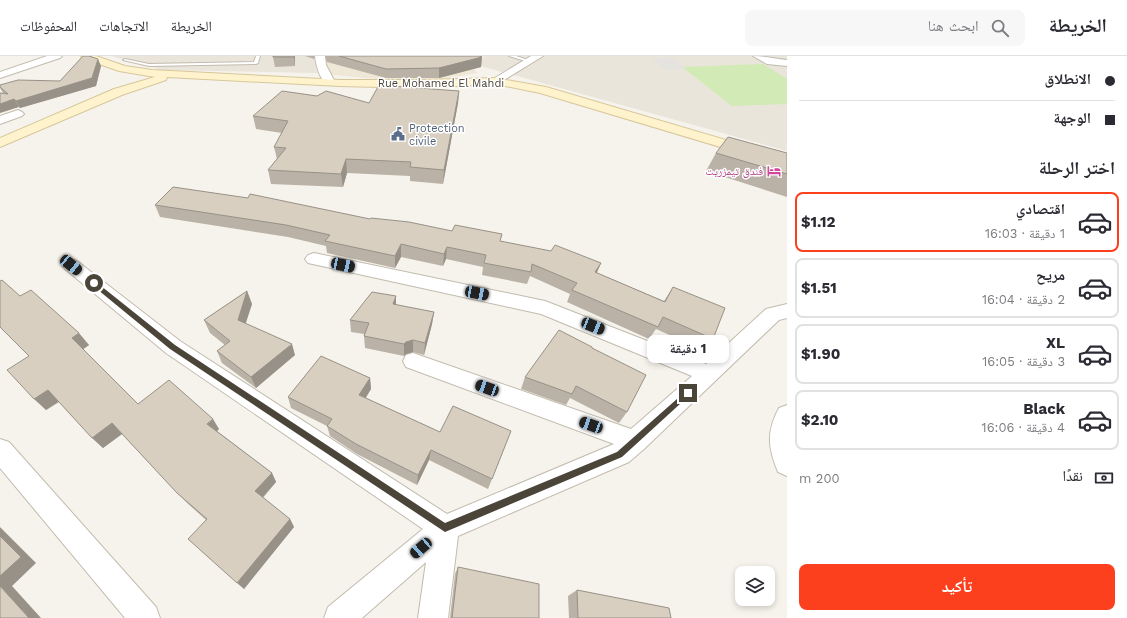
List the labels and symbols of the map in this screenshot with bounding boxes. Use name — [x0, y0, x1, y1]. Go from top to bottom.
street label: Rue Mohamed El Mahdi — [378, 77, 504, 90]
place label: Protection civile — [409, 122, 465, 148]
public building icon: Protection civile — [390, 126, 406, 142]
hotel icon: فندق تيمزريت — [766, 163, 782, 179]
place label: فندق تيمزريت — [705, 165, 763, 178]
car — [58, 253, 84, 277]
car — [330, 257, 356, 273]
route start — [85, 274, 103, 292]
car — [464, 285, 490, 301]
car — [580, 316, 606, 336]
callout: 1 دقيقة — [647, 335, 729, 363]
car — [474, 378, 500, 398]
route end — [679, 384, 697, 402]
car — [578, 415, 604, 435]
car — [408, 536, 434, 560]

